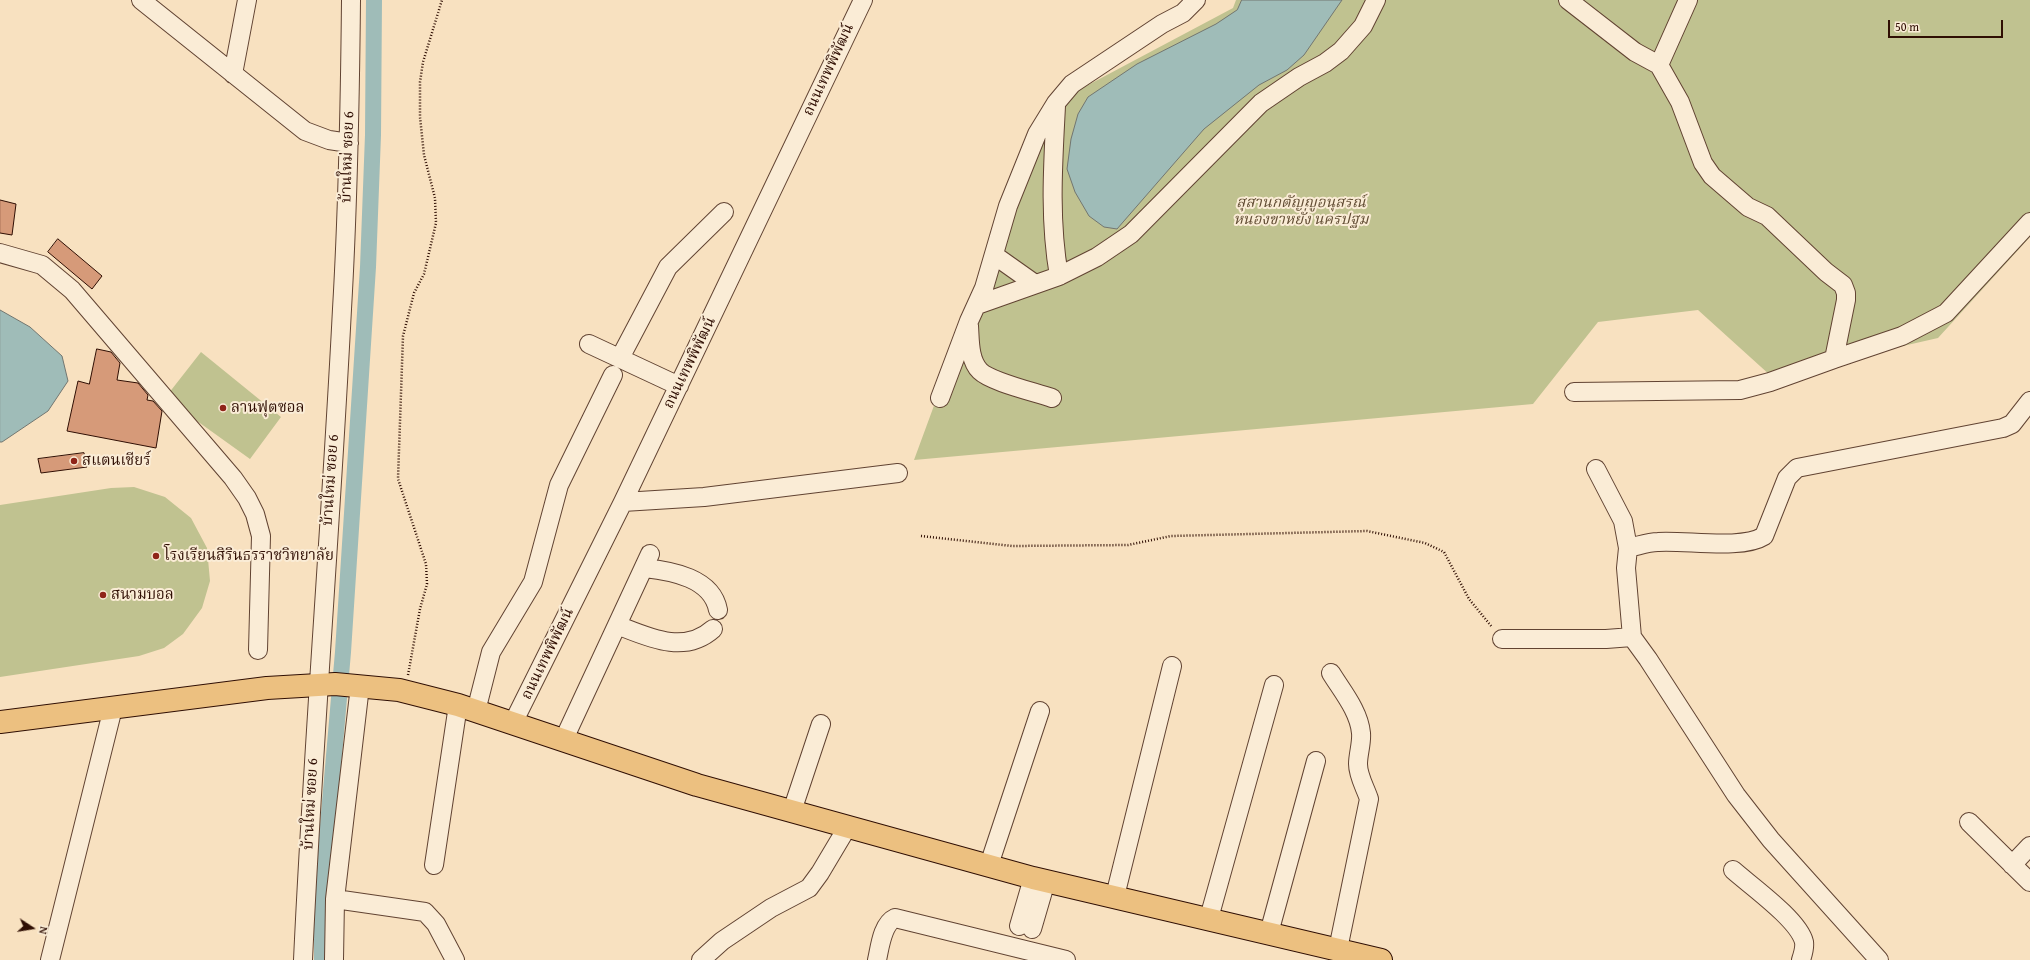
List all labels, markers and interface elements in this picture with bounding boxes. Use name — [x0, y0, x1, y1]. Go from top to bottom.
scale bar — [1890, 12, 2005, 38]
text: 50 m — [1895, 18, 1919, 35]
street label: ถนนเทพพิพัฒน์ — [800, 21, 858, 119]
street label: บ้านใหม่ ซอย 6 — [337, 111, 359, 203]
park label: สุสานกตัญญูอนุสรณ์ หนองขาหยั่ง นครปฐม — [1233, 194, 1369, 229]
street label: ถนนเทพพิพัฒน์ — [660, 314, 720, 412]
place label: ลานฟุตซอล — [231, 399, 305, 417]
marker: ลานฟุตซอล — [218, 403, 228, 413]
street label: บ้านใหม่ ซอย 6 — [319, 434, 343, 526]
place label: สแตนเชียร์ — [82, 452, 151, 470]
marker: สแตนเชียร์ — [69, 456, 79, 466]
place label: โรงเรียนสิรินธรราชวิทยาลัย — [164, 547, 334, 565]
marker: โรงเรียนสิรินธรราชวิทยาลัย — [151, 551, 161, 561]
place label: สนามบอล — [111, 586, 174, 604]
marker: สนามบอล — [98, 590, 108, 600]
street label: ถนนเทพพิพัฒน์ — [518, 605, 578, 703]
street label: บ้านใหม่ ซอย 6 — [300, 758, 322, 850]
north arrow — [12, 908, 52, 948]
text: N — [35, 925, 52, 936]

